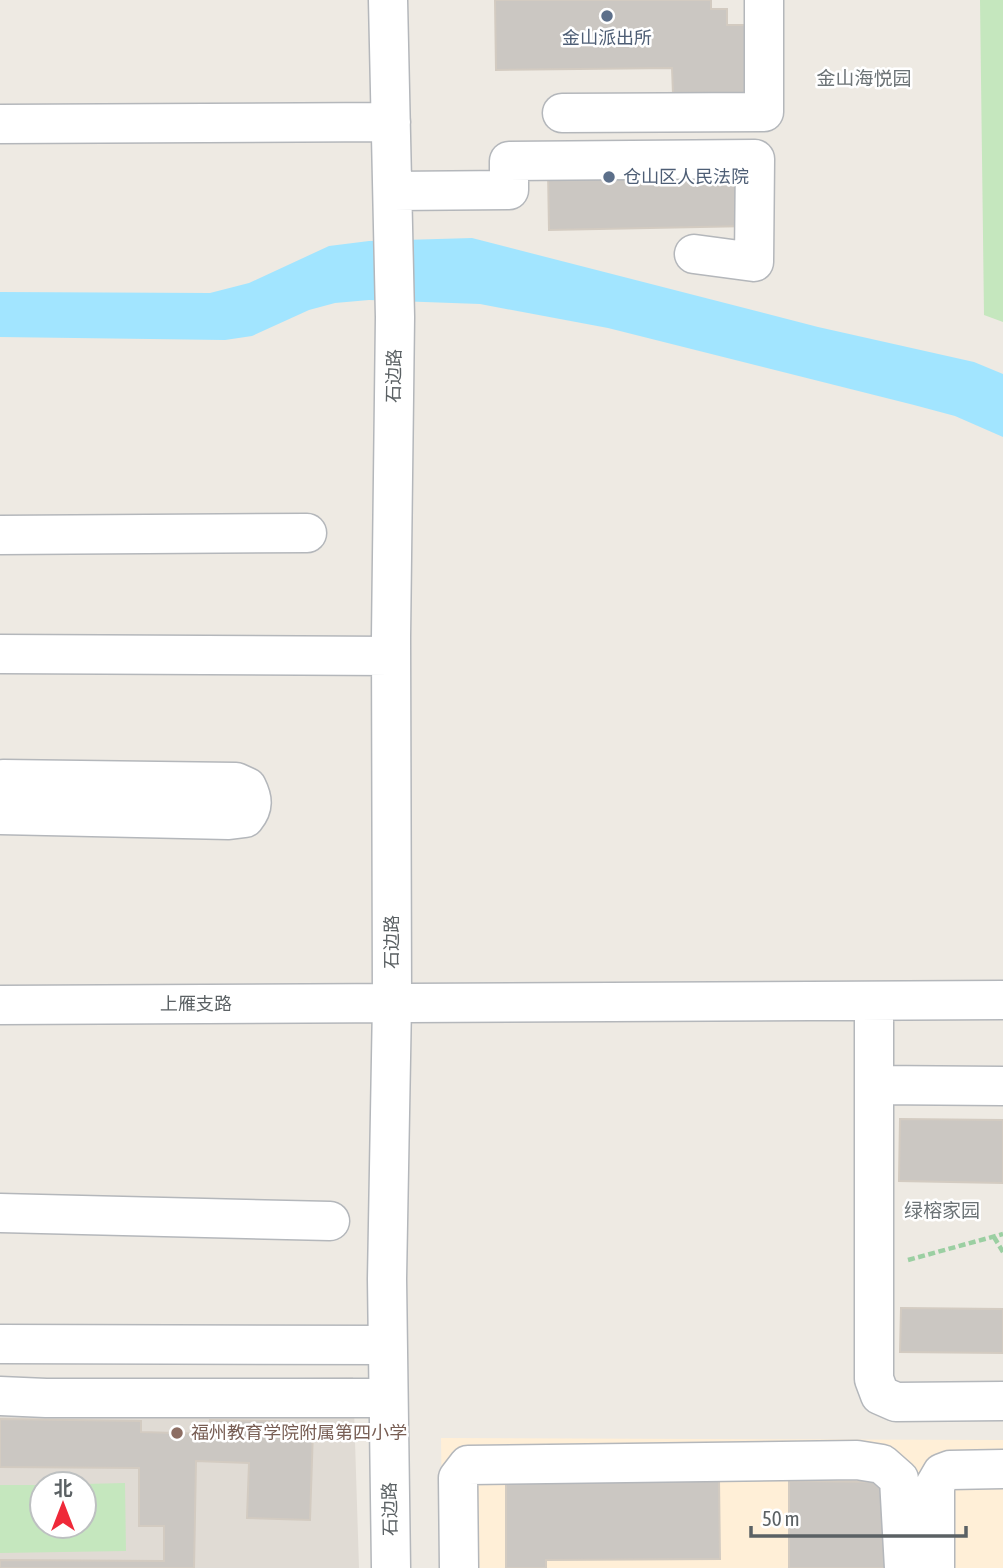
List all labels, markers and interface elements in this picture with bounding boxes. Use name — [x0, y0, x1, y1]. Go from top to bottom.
marker: 金山派出所 — [599, 8, 615, 24]
place label: 金山派出所 — [562, 27, 652, 48]
district label: 金山海悦园 — [816, 67, 912, 89]
place label: 仓山区人民法院 — [623, 166, 749, 187]
marker: 仓山区人民法院 — [601, 169, 617, 185]
street label: 石边路 — [383, 349, 404, 403]
street label: 石边路 — [381, 915, 402, 969]
street label: 上雁支路 — [160, 993, 232, 1014]
district label: 绿榕家园 — [904, 1199, 980, 1221]
place label: 福州教育学院附属第四小学 — [191, 1422, 407, 1443]
marker: 福州教育学院附属第四小学 — [169, 1425, 185, 1441]
north arrow — [28, 1470, 98, 1540]
text: 北 — [53, 1477, 73, 1499]
street label: 石边路 — [379, 1482, 400, 1536]
scale bar — [751, 1494, 966, 1538]
text: 50 m — [762, 1506, 800, 1530]

